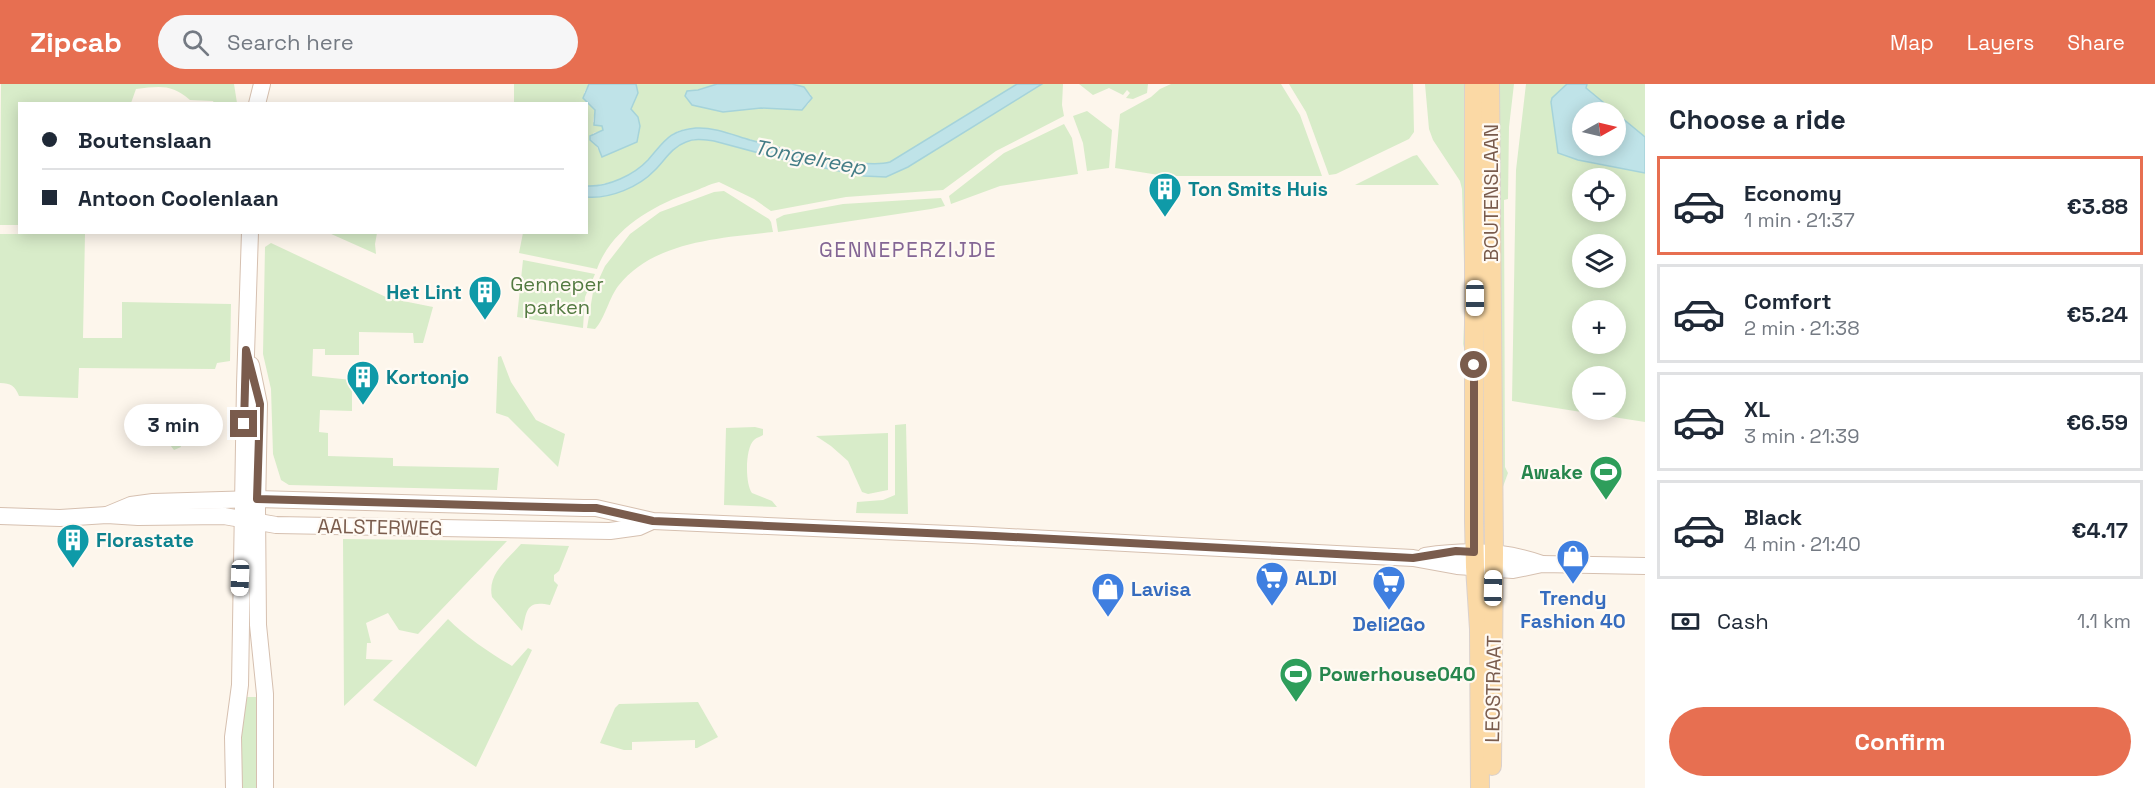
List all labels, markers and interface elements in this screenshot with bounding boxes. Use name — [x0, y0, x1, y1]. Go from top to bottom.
search box — [158, 15, 578, 69]
text: Zipcab — [30, 24, 122, 60]
icon: search — [179, 26, 212, 59]
text: Search here — [227, 28, 354, 56]
text: Map — [1890, 29, 1934, 56]
text: Layers — [1967, 29, 2034, 56]
text: Share — [2067, 29, 2125, 56]
north arrow — [1572, 102, 1626, 156]
map controls — [1572, 102, 1626, 420]
text: Choose a ride — [1669, 102, 1846, 137]
street label: BOUTENSLAAN — [1478, 124, 1504, 262]
text: Boutenslaan — [78, 126, 212, 154]
water label: Tongelreep — [752, 133, 870, 181]
button: locate — [1572, 168, 1626, 222]
building icon: Ton Smits Huis — [1147, 171, 1183, 218]
place label: Ton Smits Huis — [1188, 176, 1328, 202]
icon: car — [1672, 179, 1726, 233]
text: Economy — [1744, 179, 1842, 207]
text: Antoon Coolenlaan — [78, 184, 279, 212]
text: €3.88 — [2067, 192, 2128, 220]
text: 1 min · 21:37 — [1744, 207, 1855, 233]
button: layers — [1572, 234, 1626, 288]
district label: GENNEPERZIJDE — [819, 236, 997, 263]
park label: Genneper parken — [510, 271, 604, 320]
building icon: Het Lint — [467, 274, 503, 321]
place label: Het Lint — [386, 279, 462, 305]
car — [1466, 280, 1484, 316]
icon: car — [1672, 287, 1726, 341]
text: Comfort — [1744, 287, 1832, 315]
button: + — [1572, 300, 1626, 354]
text: €5.24 — [2067, 300, 2128, 328]
text: 2 min · 21:38 — [1744, 315, 1860, 341]
route start — [1460, 351, 1487, 378]
building icon: Kortonjo — [345, 359, 381, 406]
place label: Kortonjo — [386, 364, 469, 390]
button: − — [1572, 366, 1626, 420]
icon: car — [1672, 395, 1726, 449]
text: XL — [1744, 395, 1770, 423]
callout: 3 min — [124, 403, 223, 445]
text: €6.59 — [2066, 408, 2128, 436]
route end — [230, 410, 257, 437]
text: 3 min — [148, 412, 199, 438]
text: 3 min · 21:39 — [1744, 423, 1859, 449]
sports icon: Awake — [1588, 454, 1624, 501]
place label: Awake — [1521, 459, 1583, 485]
icon: car — [1672, 503, 1726, 557]
text: Black — [1744, 503, 1802, 531]
street label: AALSTERWEG — [317, 513, 443, 541]
text: €4.17 — [2072, 516, 2128, 544]
building icon: Florastate — [55, 522, 91, 569]
place label: Florastate — [96, 527, 194, 553]
text: 4 min · 21:40 — [1744, 531, 1861, 557]
shop icon: Trendy Fashion 40 — [1555, 538, 1591, 585]
car — [230, 560, 250, 596]
supermarket icon: ALDI — [1254, 560, 1290, 607]
supermarket icon: Deli2Go — [1371, 564, 1407, 611]
place label: ALDI — [1295, 565, 1337, 591]
car — [1484, 570, 1502, 606]
shop icon: Lavisa — [1090, 571, 1126, 618]
place label: Lavisa — [1131, 576, 1192, 602]
place label: Trendy Fashion 40 — [1520, 585, 1626, 634]
icon: cash — [1669, 605, 1702, 638]
text: Cash — [1717, 607, 1769, 635]
text: 1.1 km — [2077, 608, 2131, 634]
place label: Deli2Go — [1353, 611, 1425, 637]
street label: LEOSTRAAT — [1479, 635, 1507, 743]
sports icon: Powerhouse040 — [1278, 656, 1314, 703]
place label: Powerhouse040 — [1319, 661, 1476, 687]
button: Confirm — [1669, 707, 2131, 776]

